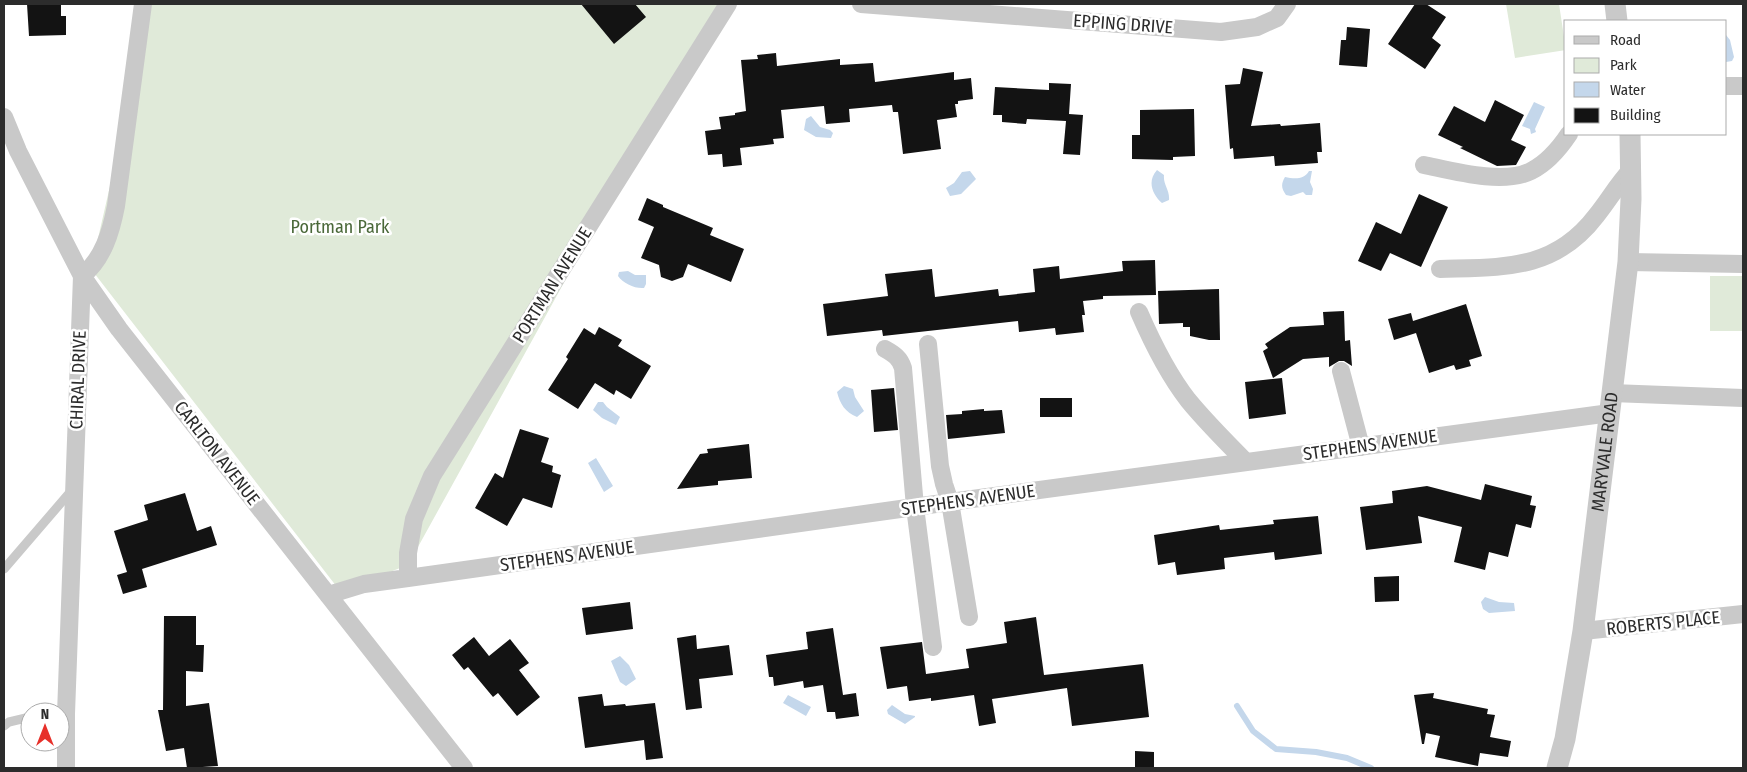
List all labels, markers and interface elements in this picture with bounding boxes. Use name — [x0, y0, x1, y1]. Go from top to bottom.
street label: EPPING DRIVE — [1072, 10, 1174, 38]
legend — [1564, 20, 1727, 135]
text: Road — [1610, 31, 1641, 49]
text: Park — [1610, 56, 1637, 74]
text: Water — [1610, 81, 1646, 99]
text: Building — [1610, 106, 1661, 124]
park label: Portman Park — [291, 216, 390, 238]
street label: PORTMAN AVENUE — [508, 223, 596, 347]
street label: CHIRAL DRIVE — [65, 330, 91, 430]
street label: MARYVALE ROAD — [1587, 391, 1623, 513]
street label: CARLTON AVENUE — [170, 397, 264, 509]
street label: STEPHENS AVENUE — [1302, 425, 1438, 465]
street label: STEPHENS AVENUE — [900, 480, 1036, 520]
street label: STEPHENS AVENUE — [499, 536, 635, 576]
street label: ROBERTS PLACE — [1605, 606, 1721, 640]
north arrow — [20, 702, 70, 752]
text: N — [41, 706, 49, 723]

